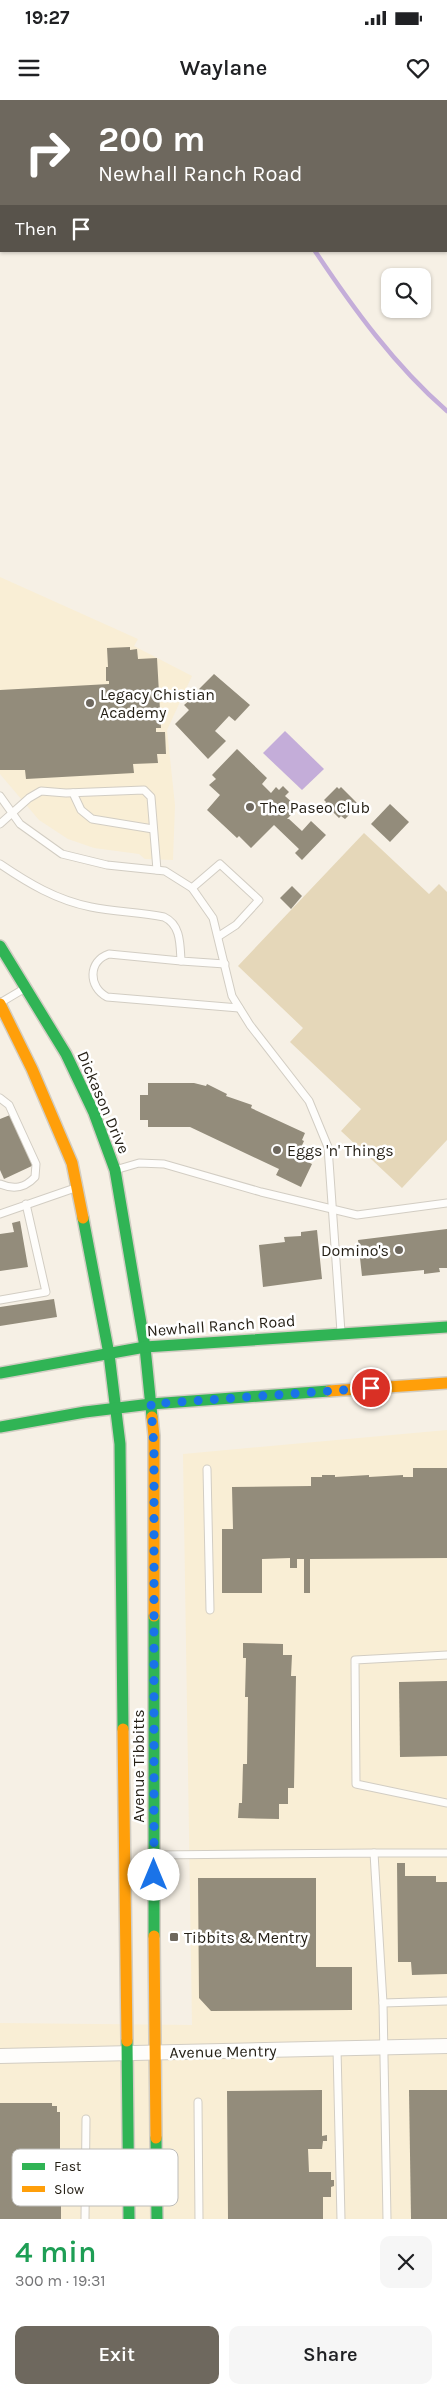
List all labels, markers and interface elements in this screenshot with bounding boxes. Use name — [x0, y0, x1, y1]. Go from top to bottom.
text: 19:27 — [25, 7, 69, 29]
icon: menu — [15, 54, 43, 82]
icon: heart — [404, 54, 432, 82]
text: Waylane — [180, 55, 267, 81]
text: 200 m — [98, 119, 206, 160]
icon: right — [15, 120, 80, 185]
text: Newhall Ranch Road — [98, 161, 303, 187]
icon: arrive — [67, 215, 95, 243]
text: Then — [15, 218, 57, 240]
map controls — [381, 268, 431, 318]
button: search — [381, 268, 431, 318]
place label: Legacy Chistian Academy — [100, 685, 215, 722]
marker: Legacy Chistian Academy — [84, 697, 96, 709]
place label: The Paseo Club — [260, 798, 370, 817]
marker: The Paseo Club — [244, 801, 256, 813]
street label: Dickason Drive — [73, 1048, 134, 1156]
place label: Eggs 'n' Things — [287, 1141, 394, 1160]
marker: Eggs 'n' Things — [271, 1144, 283, 1156]
place label: Domino's — [321, 1241, 389, 1260]
marker: Domino's — [393, 1244, 405, 1256]
street label: Newhall Ranch Road — [146, 1311, 296, 1340]
pin — [350, 1367, 392, 1409]
icon: arrive — [357, 1374, 385, 1402]
street label: Avenue Tibbitts — [129, 1709, 148, 1823]
position arrow — [127, 1848, 179, 1900]
place label: Tibbits & Mentry — [184, 1928, 308, 1947]
marker: Tibbits & Mentry — [168, 1931, 180, 1943]
street label: Avenue Mentry — [169, 2041, 277, 2062]
legend — [12, 2149, 178, 2206]
text: Fast — [54, 2158, 81, 2175]
text: Slow — [54, 2181, 84, 2198]
text: 4 min — [15, 2234, 96, 2270]
button: close — [380, 2236, 432, 2288]
text: 300 m · 19:31 — [15, 2271, 106, 2290]
button: Exit — [15, 2326, 219, 2384]
button: Share — [229, 2326, 432, 2384]

